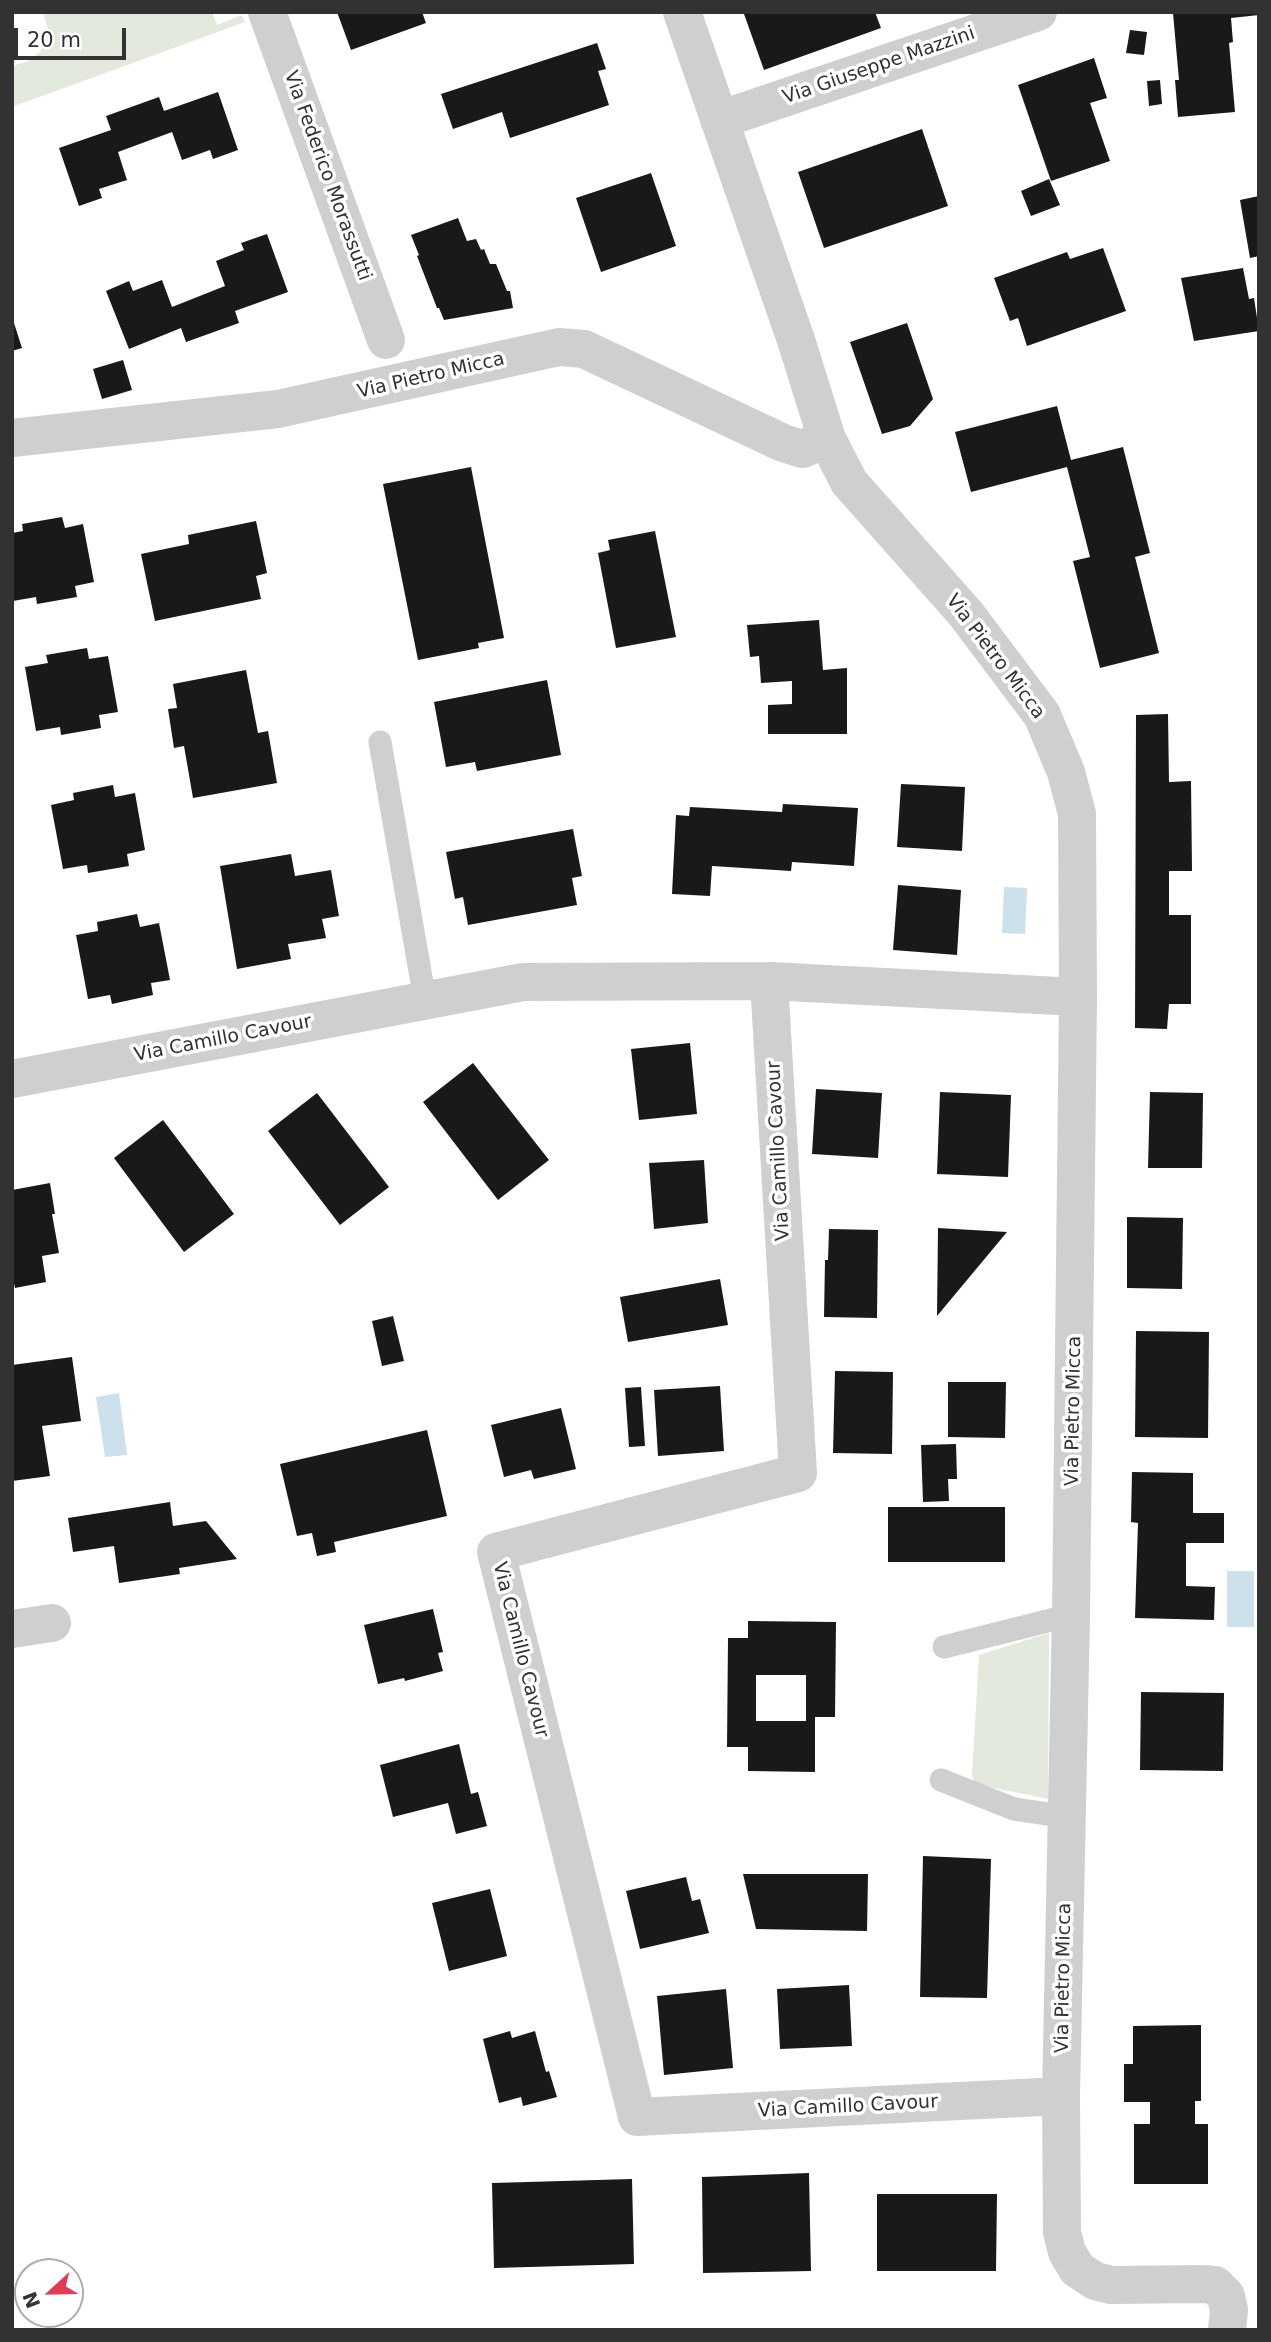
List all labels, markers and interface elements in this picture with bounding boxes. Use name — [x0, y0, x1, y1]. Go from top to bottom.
scale bar — [18, 14, 130, 58]
street label: Via Giuseppe Mazzini — [780, 22, 978, 110]
text: 20 m — [27, 28, 81, 52]
street label: Via Federico Morassutti — [278, 68, 376, 284]
street label: Via Pietro Micca — [355, 348, 507, 404]
street label: Via Pietro Micca — [941, 590, 1049, 724]
street label: Via Camillo Cavour — [132, 1011, 314, 1067]
street label: Via Camillo Cavour — [763, 1060, 795, 1242]
street label: Via Pietro Micca — [1061, 1336, 1087, 1486]
street label: Via Camillo Cavour — [487, 1560, 553, 1740]
street label: Via Pietro Micca — [1051, 1903, 1077, 2053]
street label: Via Camillo Cavour — [757, 2091, 939, 2123]
north arrow — [14, 2258, 84, 2328]
text: N — [18, 2289, 45, 2312]

